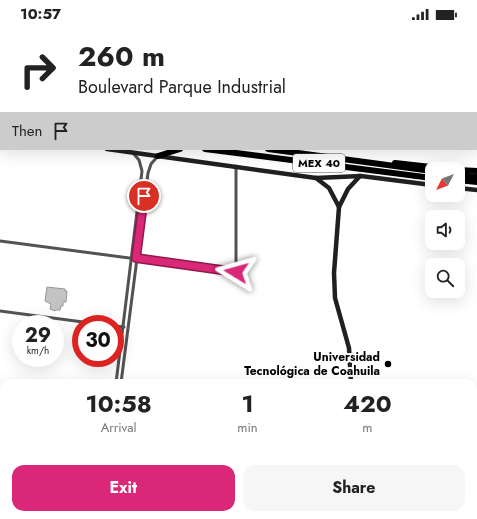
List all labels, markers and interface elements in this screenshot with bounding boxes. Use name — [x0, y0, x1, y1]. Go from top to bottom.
text: 10:57 — [20, 3, 61, 25]
text: 260 m — [78, 36, 165, 77]
icon: right — [12, 44, 64, 96]
text: Boulevard Parque Industrial — [78, 74, 286, 100]
text: Then — [12, 120, 42, 142]
icon: arrive — [50, 120, 72, 142]
road number: MEX 40 — [293, 154, 345, 172]
north arrow — [425, 162, 465, 202]
map controls — [425, 162, 465, 298]
pin — [127, 179, 161, 213]
icon: arrive — [133, 185, 155, 207]
button: sound — [425, 210, 465, 250]
position arrow — [215, 251, 257, 293]
button: search — [425, 258, 465, 298]
speed limit sign: 30 — [72, 315, 124, 367]
text: 29 — [25, 321, 51, 350]
text: km/h — [27, 343, 49, 358]
place label: Universidad Tecnológica de Coahuila — [244, 348, 380, 380]
marker: Universidad Tecnológica de Coahuila — [383, 359, 393, 369]
text: 10:58 — [85, 386, 152, 421]
text: 1 — [241, 386, 254, 421]
text: 420 — [343, 386, 392, 421]
text: Arrival — [101, 418, 137, 437]
text: min — [237, 418, 258, 437]
text: m — [362, 418, 372, 437]
button: Exit — [12, 465, 235, 511]
button: Share — [243, 465, 465, 511]

